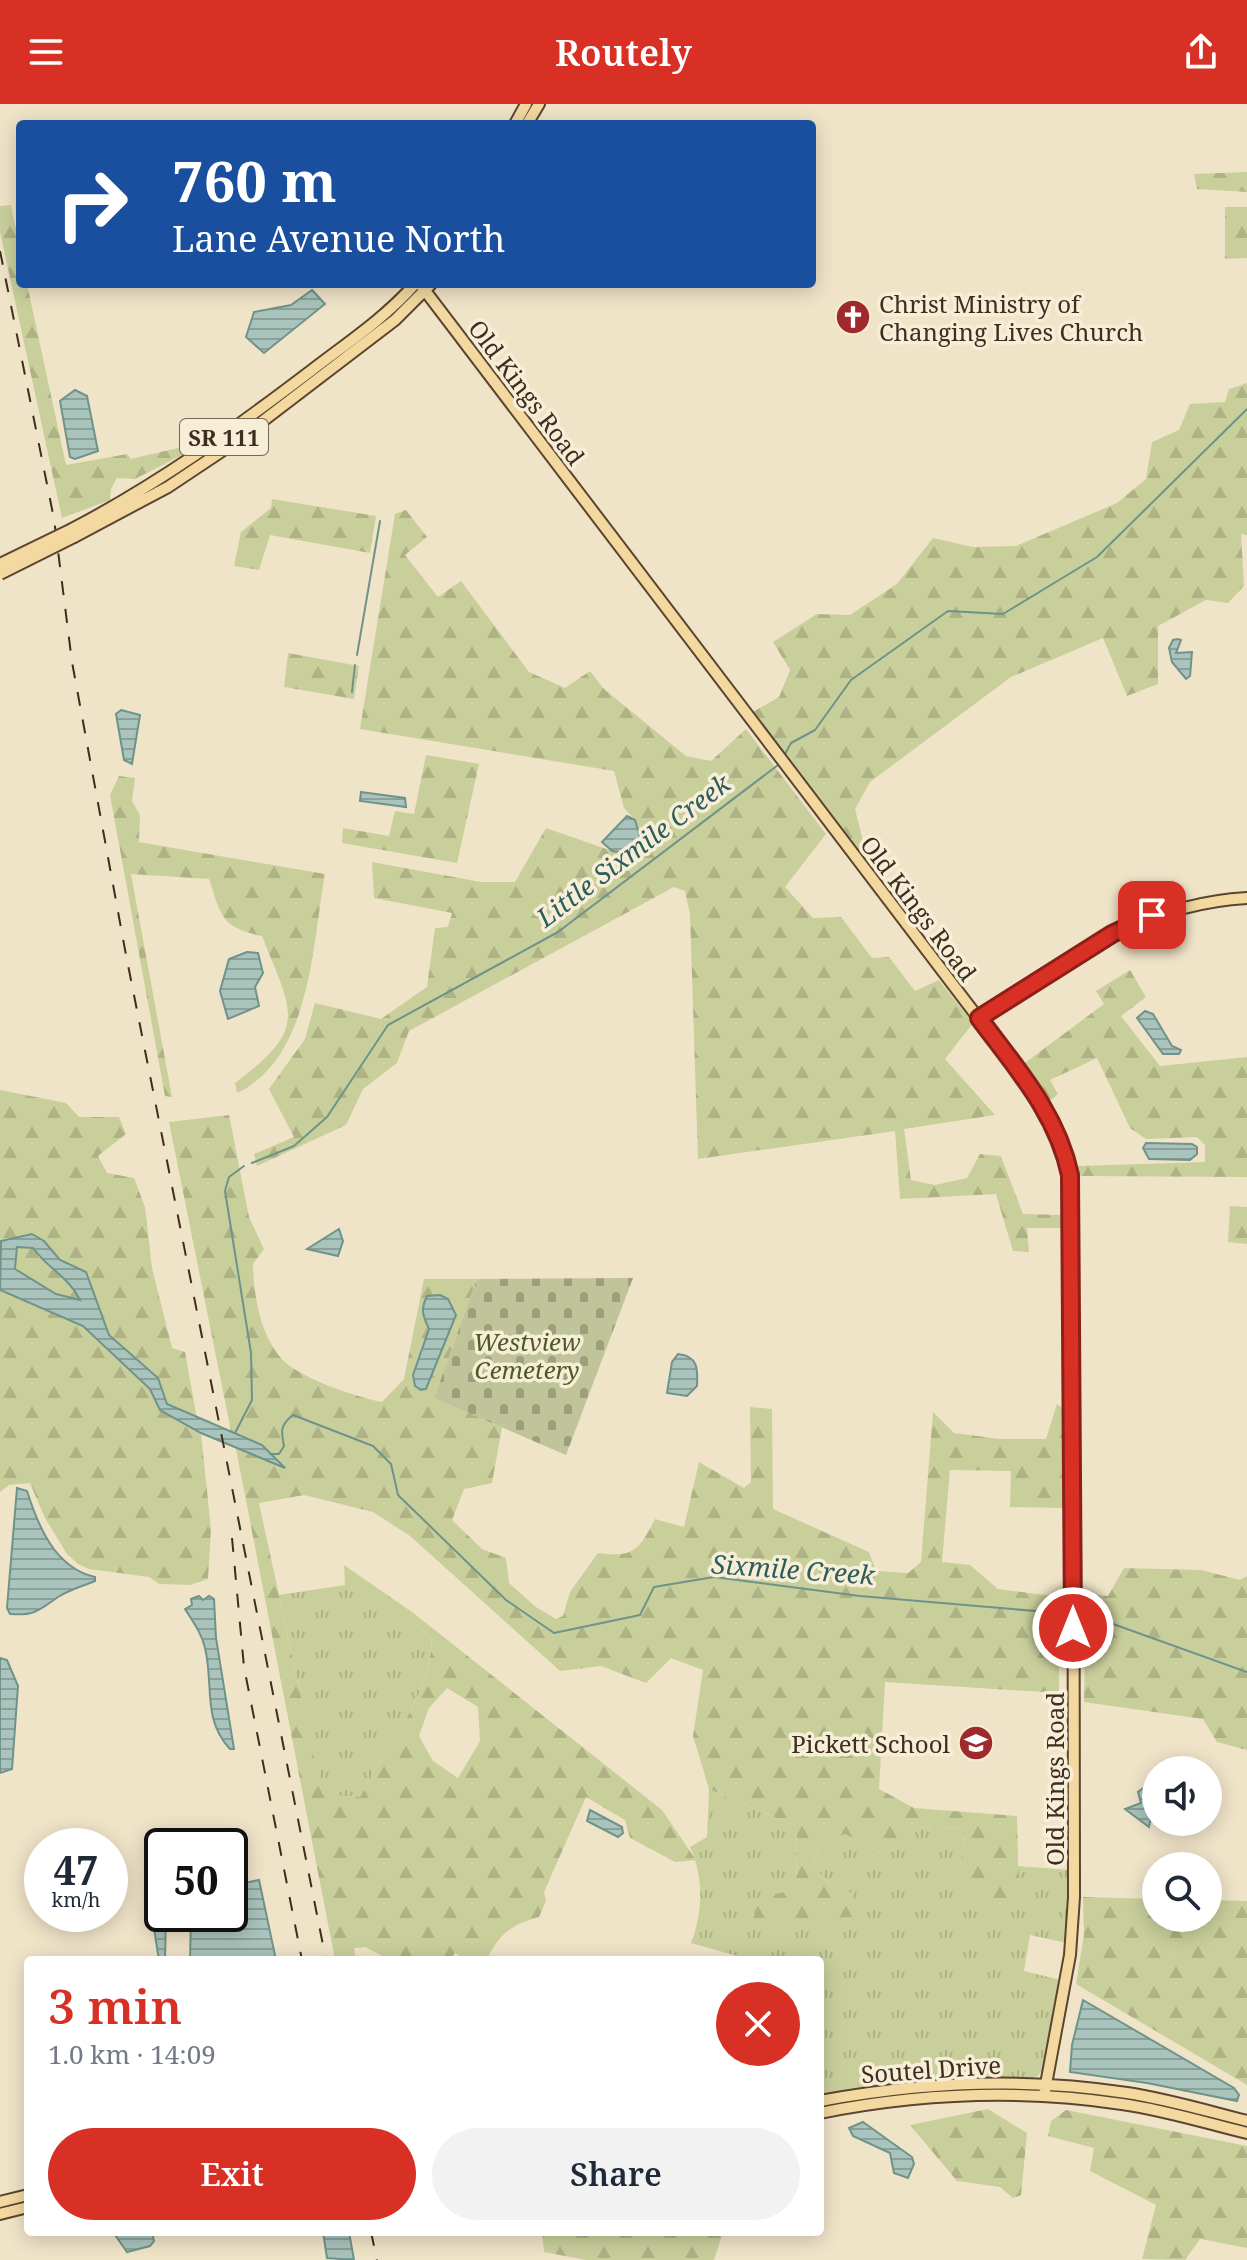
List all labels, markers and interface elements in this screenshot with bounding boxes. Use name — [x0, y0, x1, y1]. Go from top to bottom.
text: Routely — [555, 28, 692, 77]
icon: menu — [24, 30, 68, 74]
icon: share — [1179, 30, 1223, 74]
text: 760 m — [172, 142, 337, 218]
icon: right — [40, 152, 144, 256]
text: Lane Avenue North — [172, 214, 505, 263]
place label: Christ Ministry of Changing Lives Church — [879, 287, 1143, 348]
church icon: Christ Ministry of Changing Lives Church — [834, 298, 872, 336]
street label: Old Kings Road — [461, 313, 593, 472]
road number: SR 111 — [180, 419, 268, 455]
water label: Little Sixmile Creek — [528, 764, 738, 935]
street label: Old Kings Road — [853, 829, 985, 988]
pin — [1118, 881, 1186, 949]
icon: arrive — [1130, 893, 1174, 937]
park label: Westview Cemetery — [473, 1325, 581, 1386]
water label: Sixmile Creek — [710, 1545, 877, 1593]
position arrow — [1031, 1586, 1115, 1670]
street label: Old Kings Road — [1038, 1692, 1071, 1866]
school or university icon: Pickett School — [957, 1724, 995, 1762]
place label: Pickett School — [791, 1727, 951, 1760]
map controls — [1142, 1756, 1222, 1932]
button: sound — [1142, 1756, 1222, 1836]
speed limit sign: 50 — [144, 1828, 248, 1932]
text: 47 — [53, 1842, 99, 1897]
button: search — [1142, 1852, 1222, 1932]
text: km/h — [51, 1886, 101, 1913]
text: 3 min — [48, 1973, 182, 2038]
button: close — [716, 1982, 800, 2066]
text: 1.0 km · 14:09 — [48, 2036, 216, 2072]
street label: Soutel Drive — [860, 2048, 1002, 2090]
button: Exit — [48, 2128, 416, 2220]
button: Share — [432, 2128, 800, 2220]

